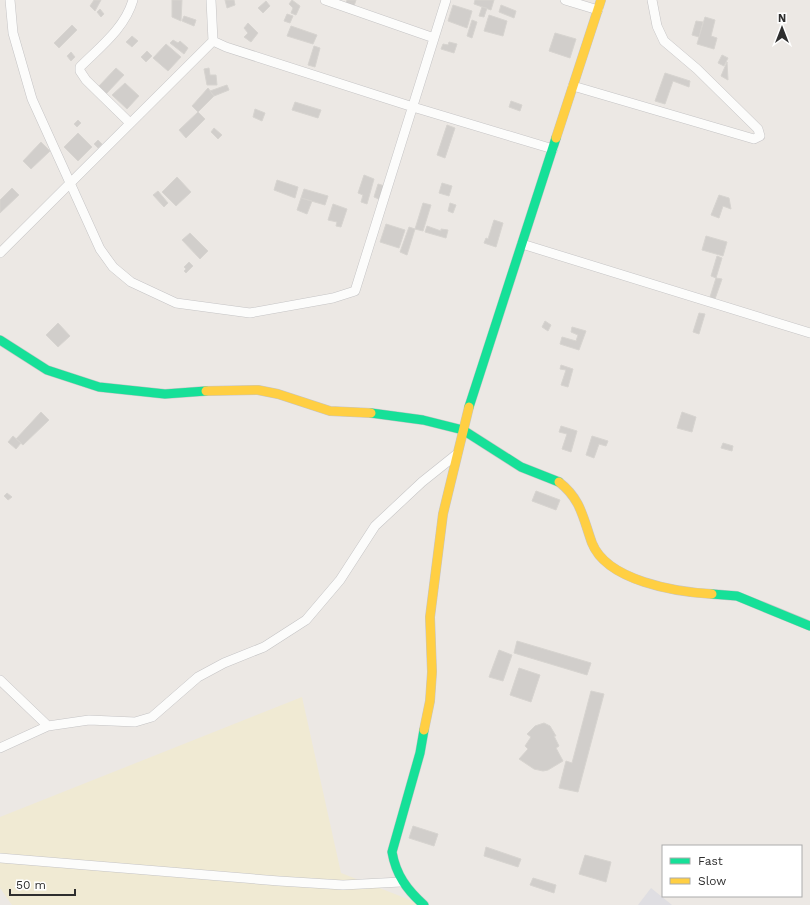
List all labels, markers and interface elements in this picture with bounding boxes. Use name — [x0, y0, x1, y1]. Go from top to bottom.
north arrow — [762, 8, 802, 48]
text: N — [778, 12, 786, 25]
legend — [662, 845, 802, 897]
text: Fast — [698, 854, 723, 868]
scale bar — [10, 871, 75, 897]
text: Slow — [698, 874, 726, 888]
text: 50 m — [16, 878, 46, 892]

